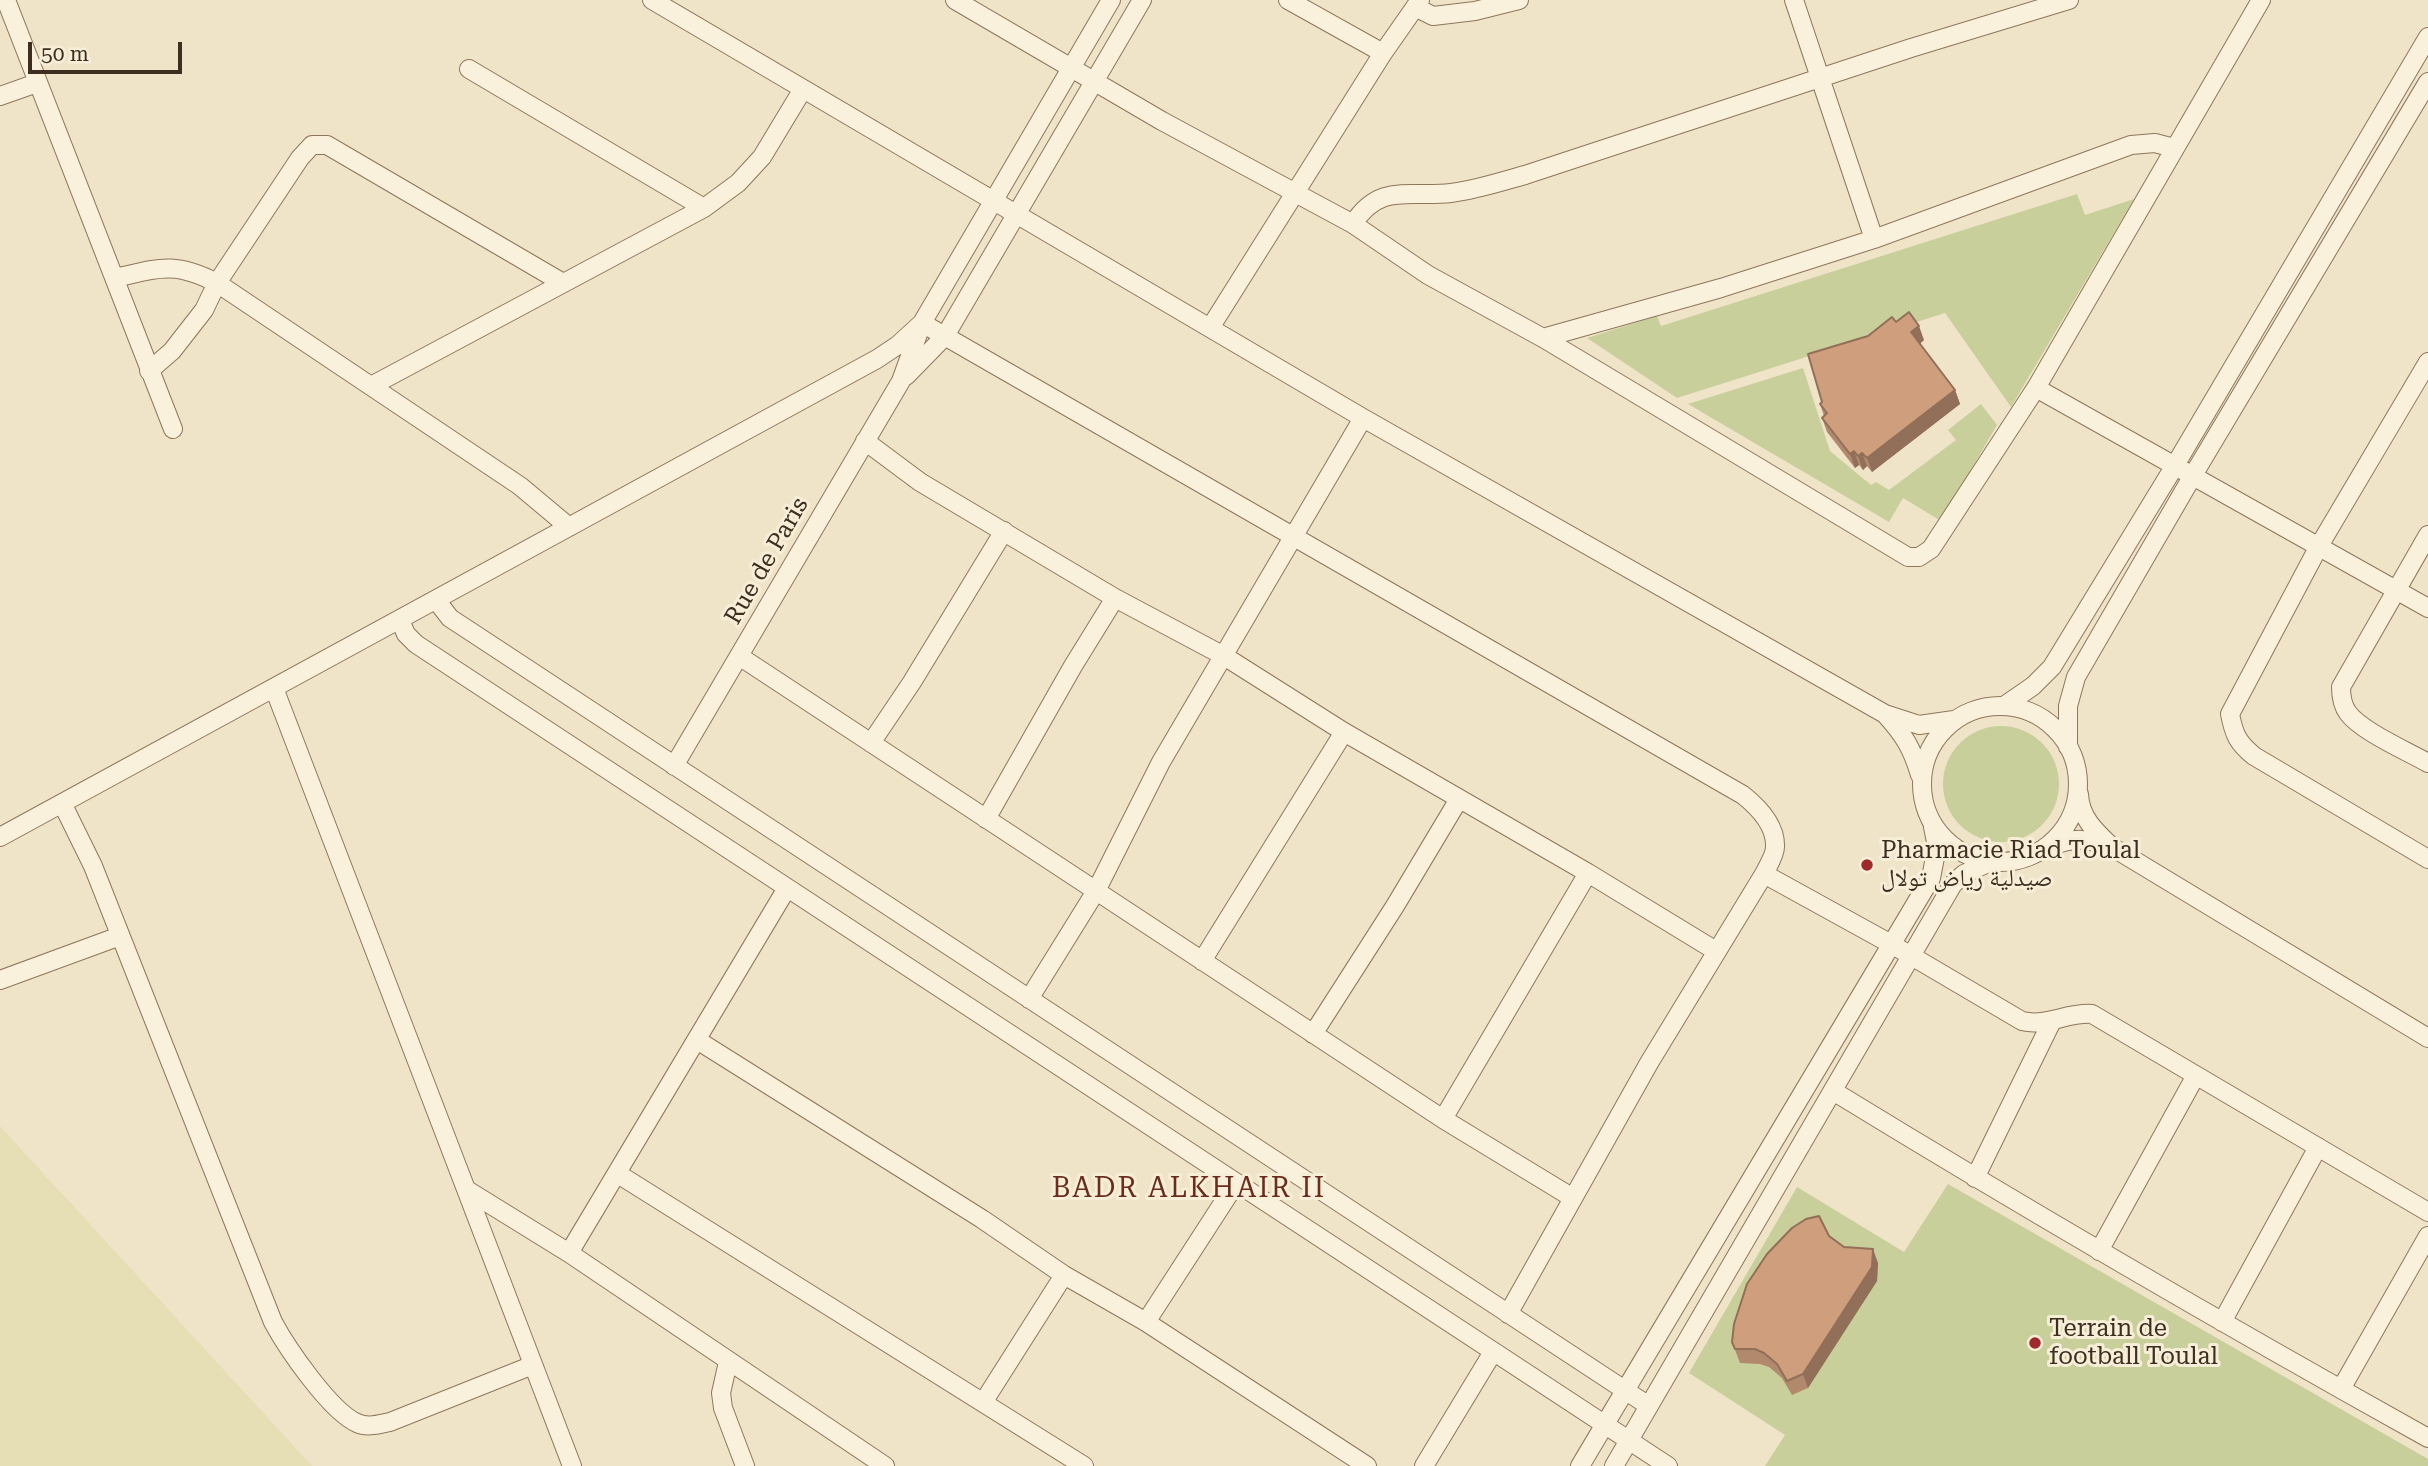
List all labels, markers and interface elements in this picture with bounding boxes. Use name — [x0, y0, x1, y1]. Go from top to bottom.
scale bar — [32, 28, 186, 72]
text: 50 m — [41, 42, 89, 66]
street label: Rue de Paris — [719, 492, 815, 630]
place label: Pharmacie Riad Toulal صيدلية رياض تولال — [1881, 837, 2140, 893]
marker: Pharmacie Riad Toulal صيدلية رياض تولال — [1859, 857, 1875, 873]
district label: BADR ALKHAIR II — [1054, 1172, 1324, 1206]
place label: Terrain de football Toulal — [2049, 1315, 2218, 1371]
marker: Terrain de football Toulal — [2027, 1335, 2043, 1351]

